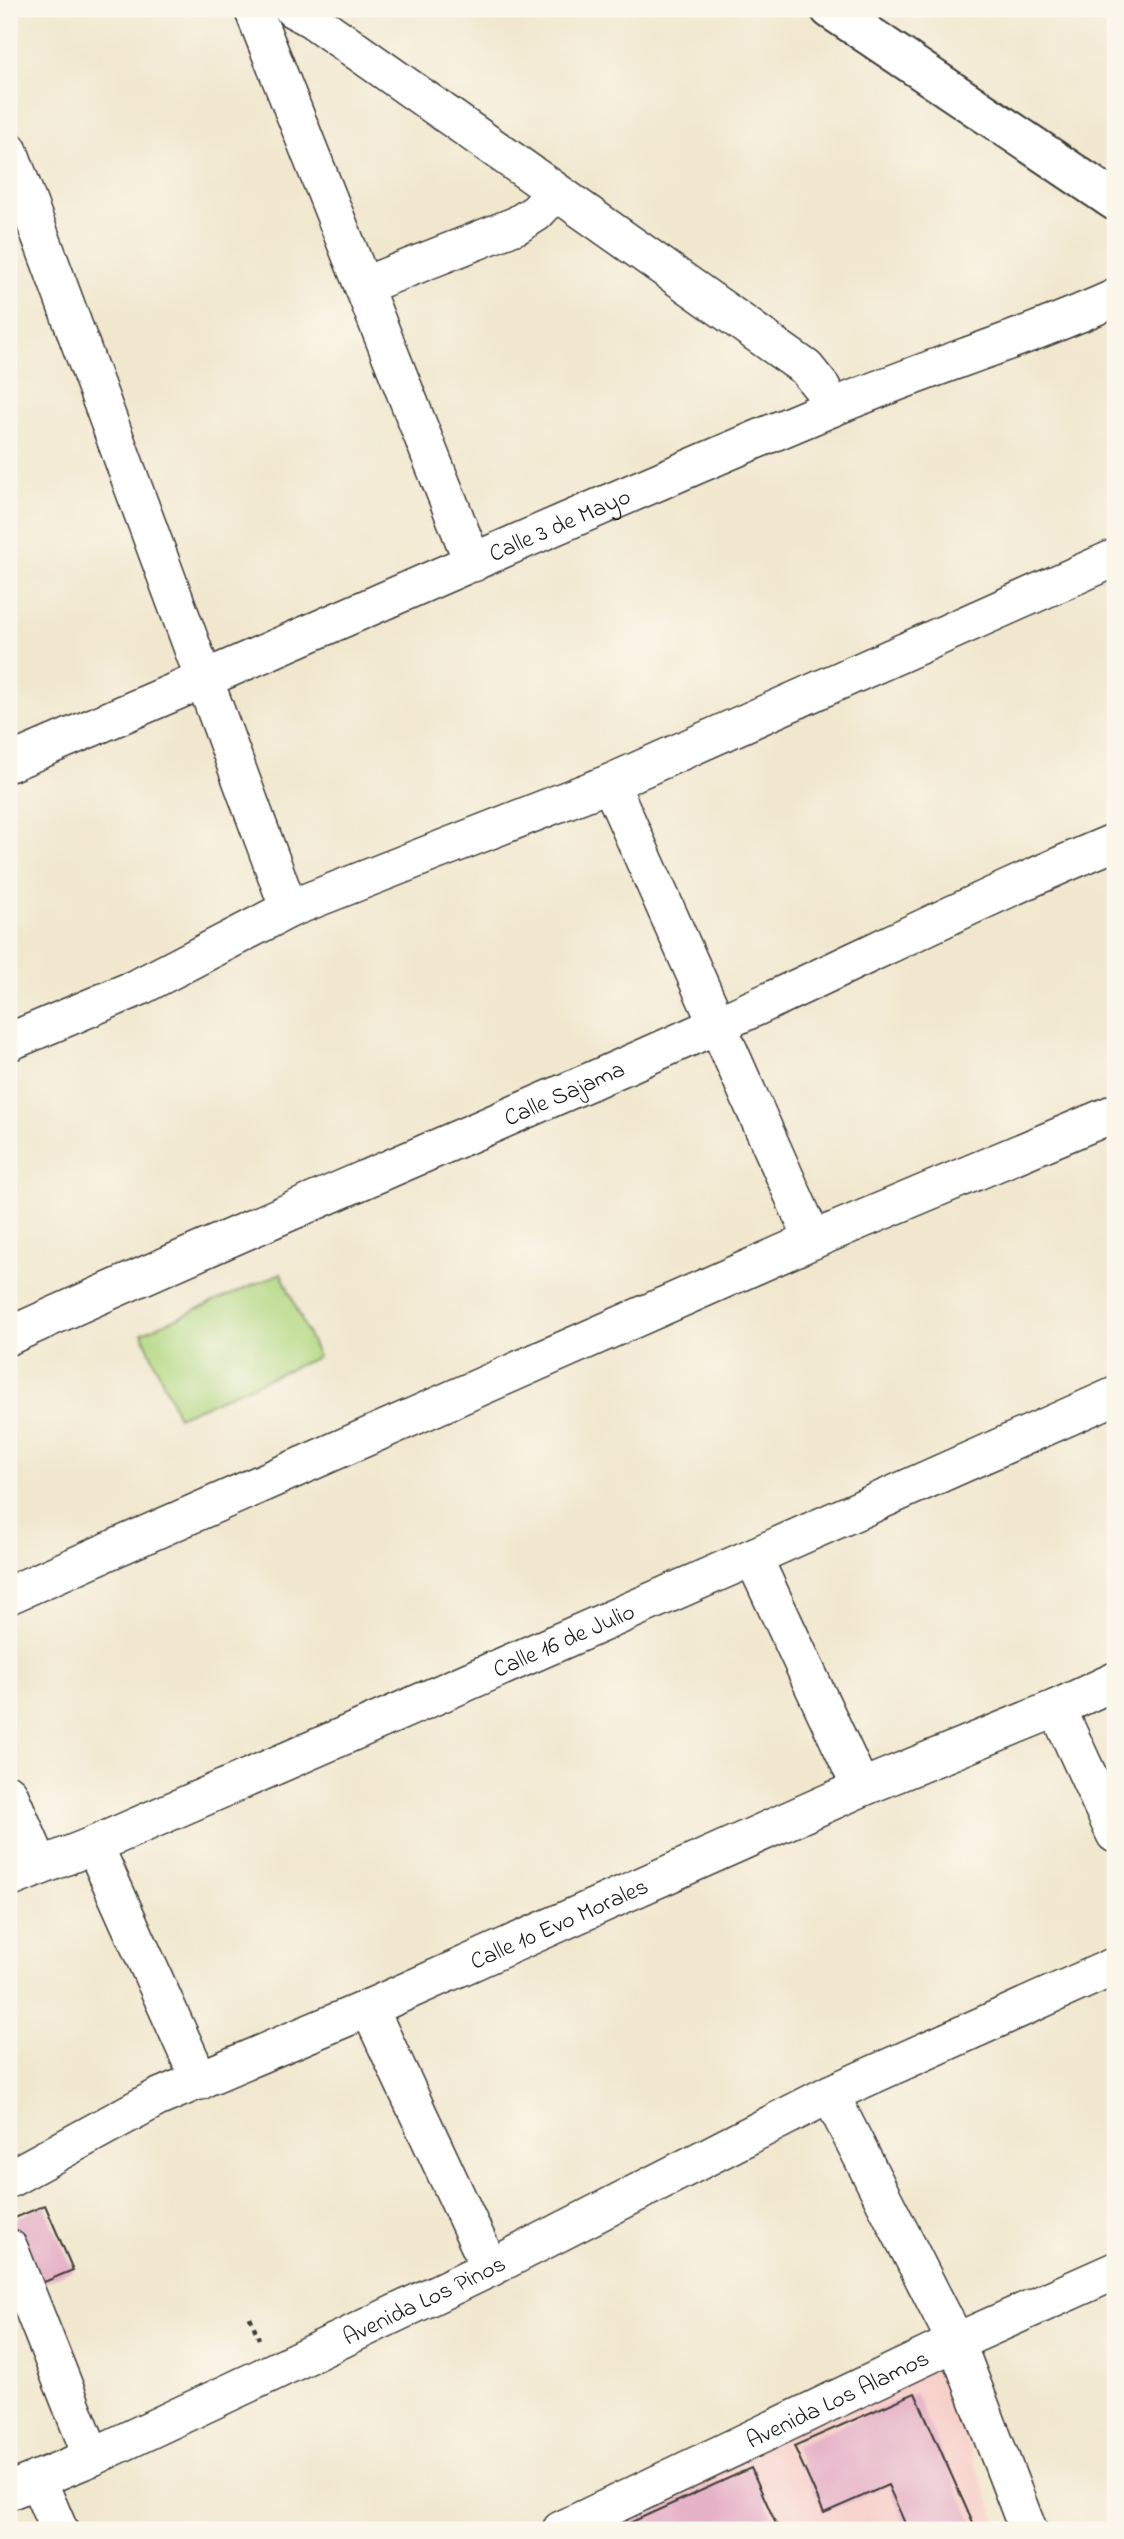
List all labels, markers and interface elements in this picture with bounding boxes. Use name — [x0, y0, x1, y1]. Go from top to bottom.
street label: Calle 3 de Mayo — [484, 480, 637, 573]
street label: Calle Sajama — [499, 1053, 631, 1137]
street label: Calle 16 de Julio — [488, 1596, 641, 1688]
street label: Calle 10 Evo Morales — [465, 1870, 655, 1981]
street label: Avenida Los Pinos — [338, 2248, 513, 2356]
street label: Avenida Los Alamos — [741, 2342, 936, 2459]

